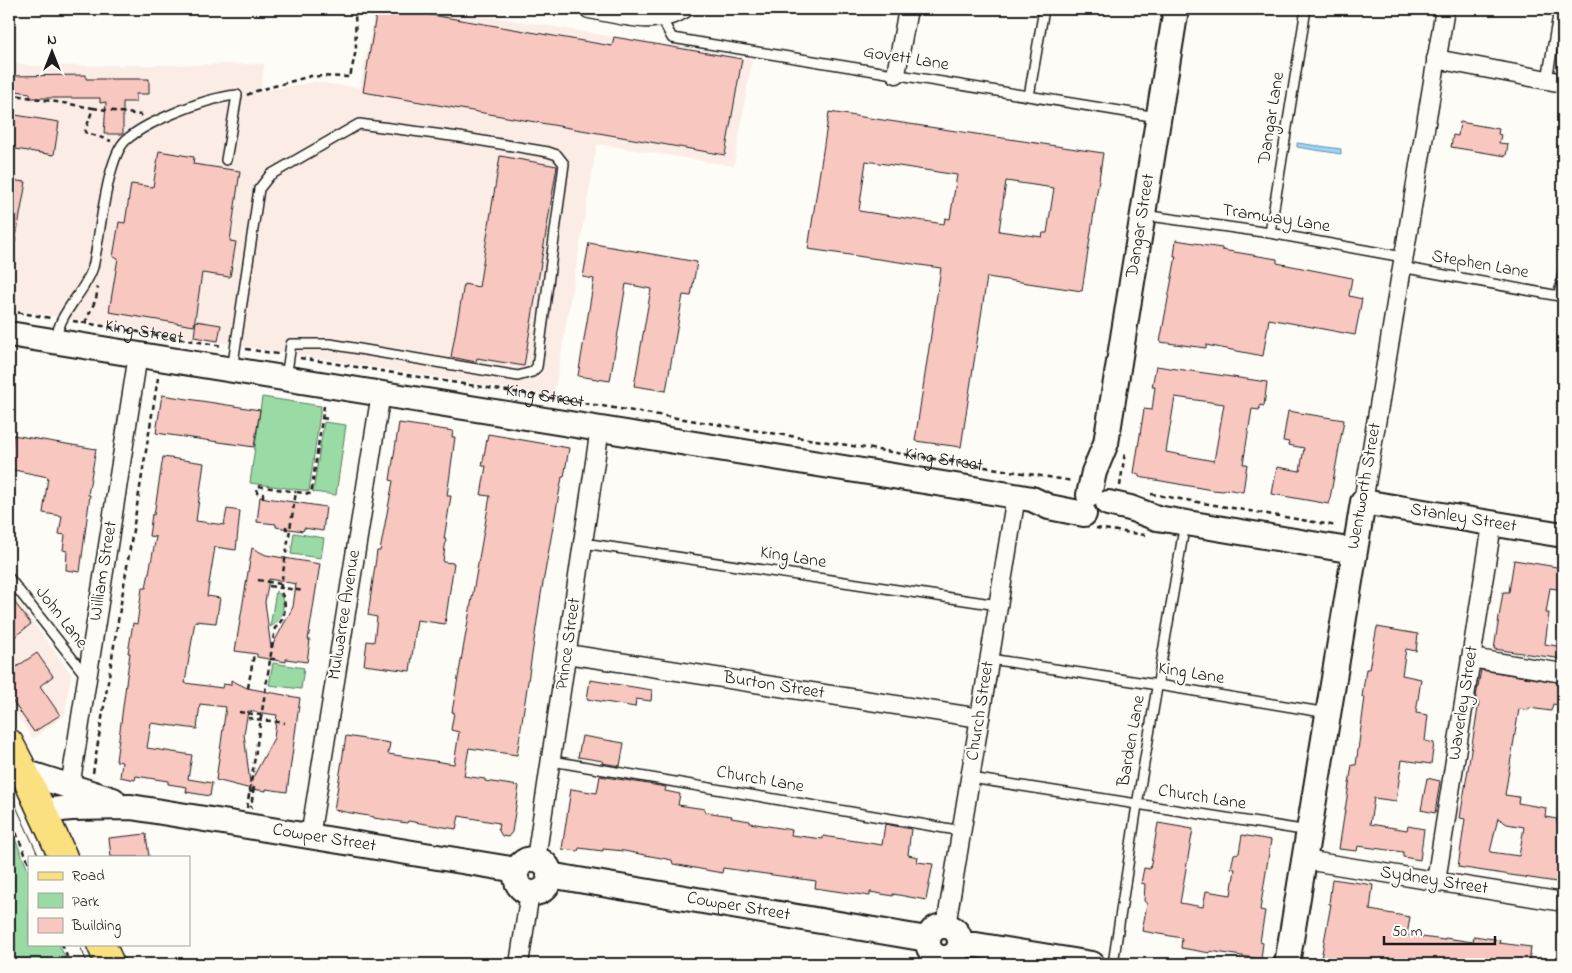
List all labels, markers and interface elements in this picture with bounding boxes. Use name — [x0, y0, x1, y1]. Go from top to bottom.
north arrow — [28, 28, 78, 78]
text: N — [47, 30, 57, 51]
street label: Govett Lane — [861, 39, 951, 79]
street label: Dangar Lane — [1252, 69, 1293, 167]
street label: Dangar Street — [1120, 172, 1162, 281]
street label: Tramway Lane — [1220, 198, 1333, 241]
street label: Stephen Lane — [1429, 244, 1532, 286]
street label: King Street — [103, 314, 185, 352]
street label: King Street — [504, 378, 586, 416]
street label: Wentworth Street — [1341, 421, 1389, 551]
street label: King Street — [903, 441, 985, 479]
street label: Stanley Street — [1408, 497, 1518, 540]
street label: William Street — [83, 519, 125, 623]
street label: King Lane — [758, 540, 829, 577]
street label: Mulwarree Avenue — [322, 547, 368, 682]
street label: John Lane — [28, 581, 94, 655]
street label: Prince Street — [550, 596, 588, 692]
street label: Waverley Street — [1442, 644, 1486, 762]
street label: King Lane — [1156, 656, 1227, 693]
street label: Church Street — [960, 659, 1002, 763]
street label: Burton Street — [721, 665, 826, 707]
street label: Barden Lane — [1111, 692, 1153, 790]
street label: Church Lane — [714, 760, 807, 801]
street label: Church Lane — [1156, 778, 1249, 818]
street label: Cowper Street — [271, 817, 378, 860]
legend — [28, 856, 190, 946]
street label: Sydney Street — [1378, 860, 1490, 902]
text: Road — [72, 865, 105, 887]
street label: Cowper Street — [685, 886, 792, 929]
text: Park — [72, 891, 100, 913]
scale bar — [1384, 913, 1496, 945]
text: Building — [71, 915, 121, 938]
text: 50 m — [1392, 921, 1423, 943]

